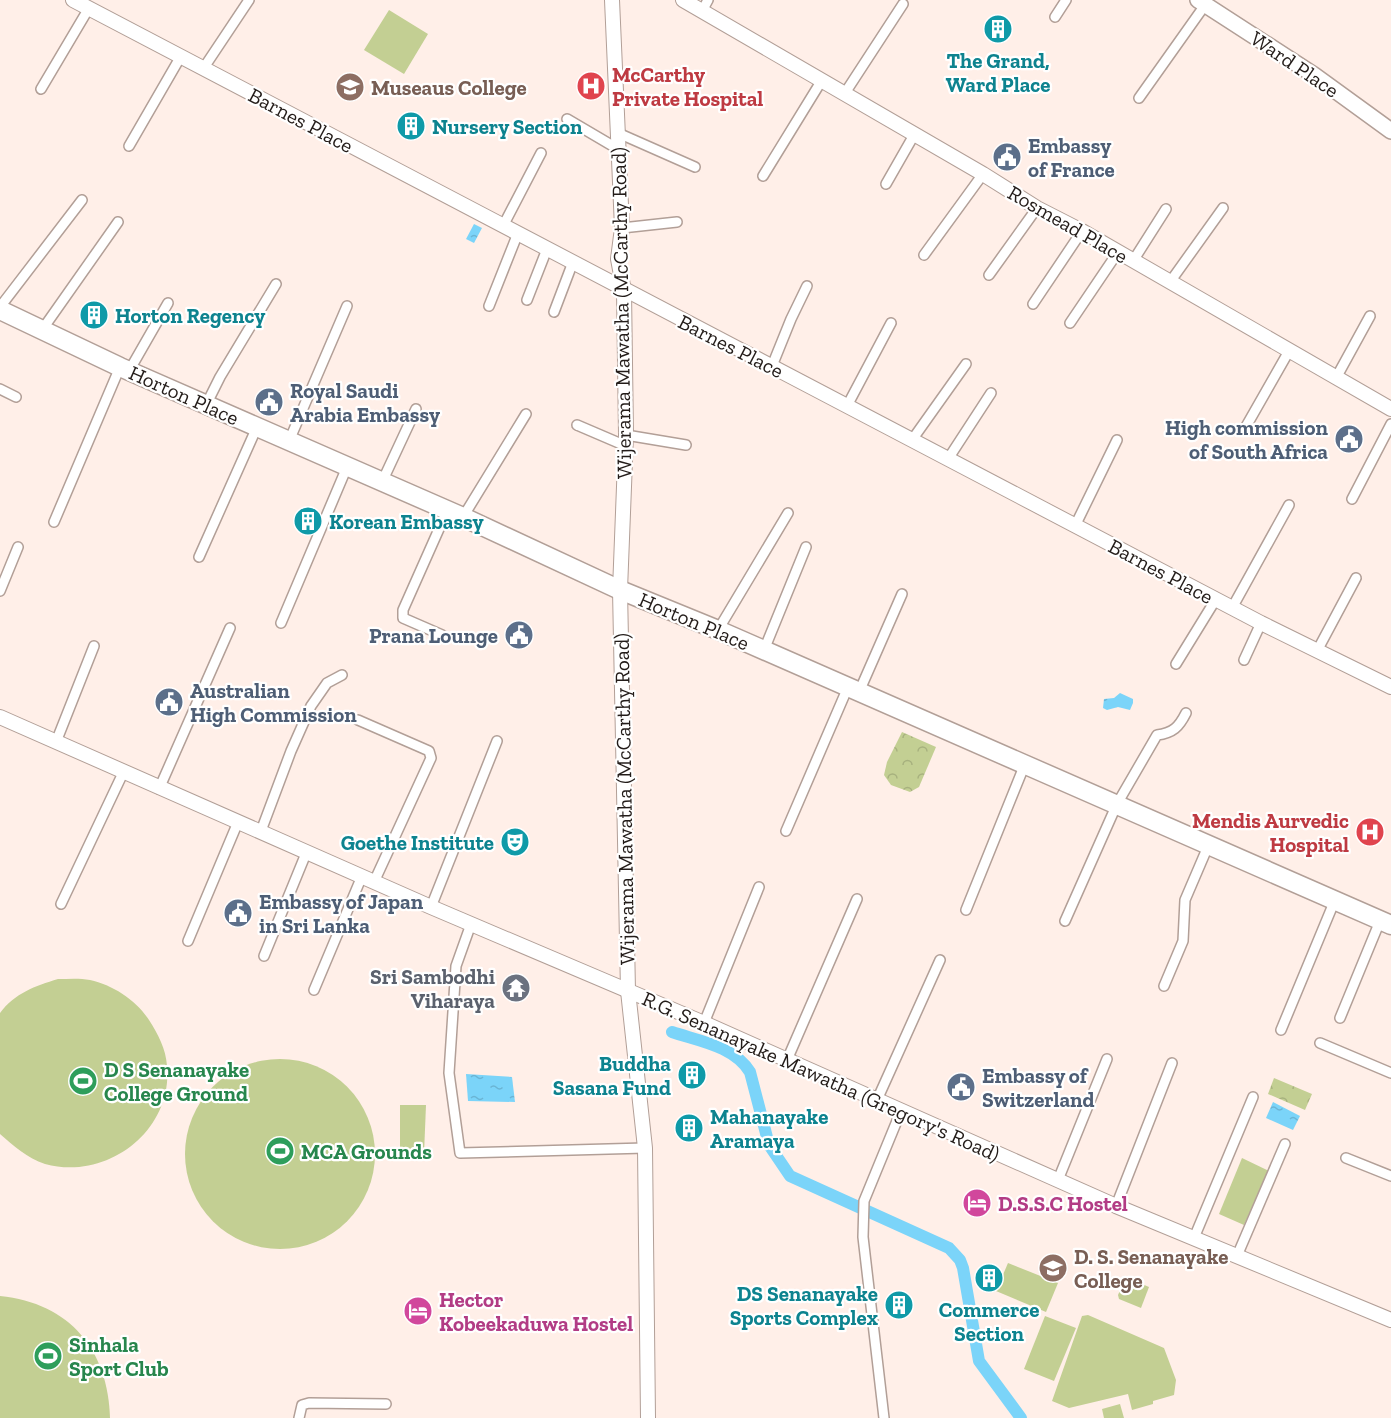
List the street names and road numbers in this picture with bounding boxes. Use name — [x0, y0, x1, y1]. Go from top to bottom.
street label: Ward Place — [1246, 25, 1344, 103]
street label: Barnes Place — [244, 82, 358, 158]
street label: Wijerama Mawatha (McCarthy Road) — [606, 147, 637, 479]
street label: Rosmead Place — [1004, 180, 1133, 269]
street label: Barnes Place — [674, 309, 788, 383]
street label: Horton Place — [125, 360, 243, 430]
street label: Barnes Place — [1104, 533, 1218, 609]
street label: Horton Place — [635, 587, 753, 656]
street label: Wijerama Mawatha (McCarthy Road) — [609, 633, 640, 965]
street label: R.G. Senanayake Mawatha (Gregory's Road) — [638, 986, 1004, 1166]

